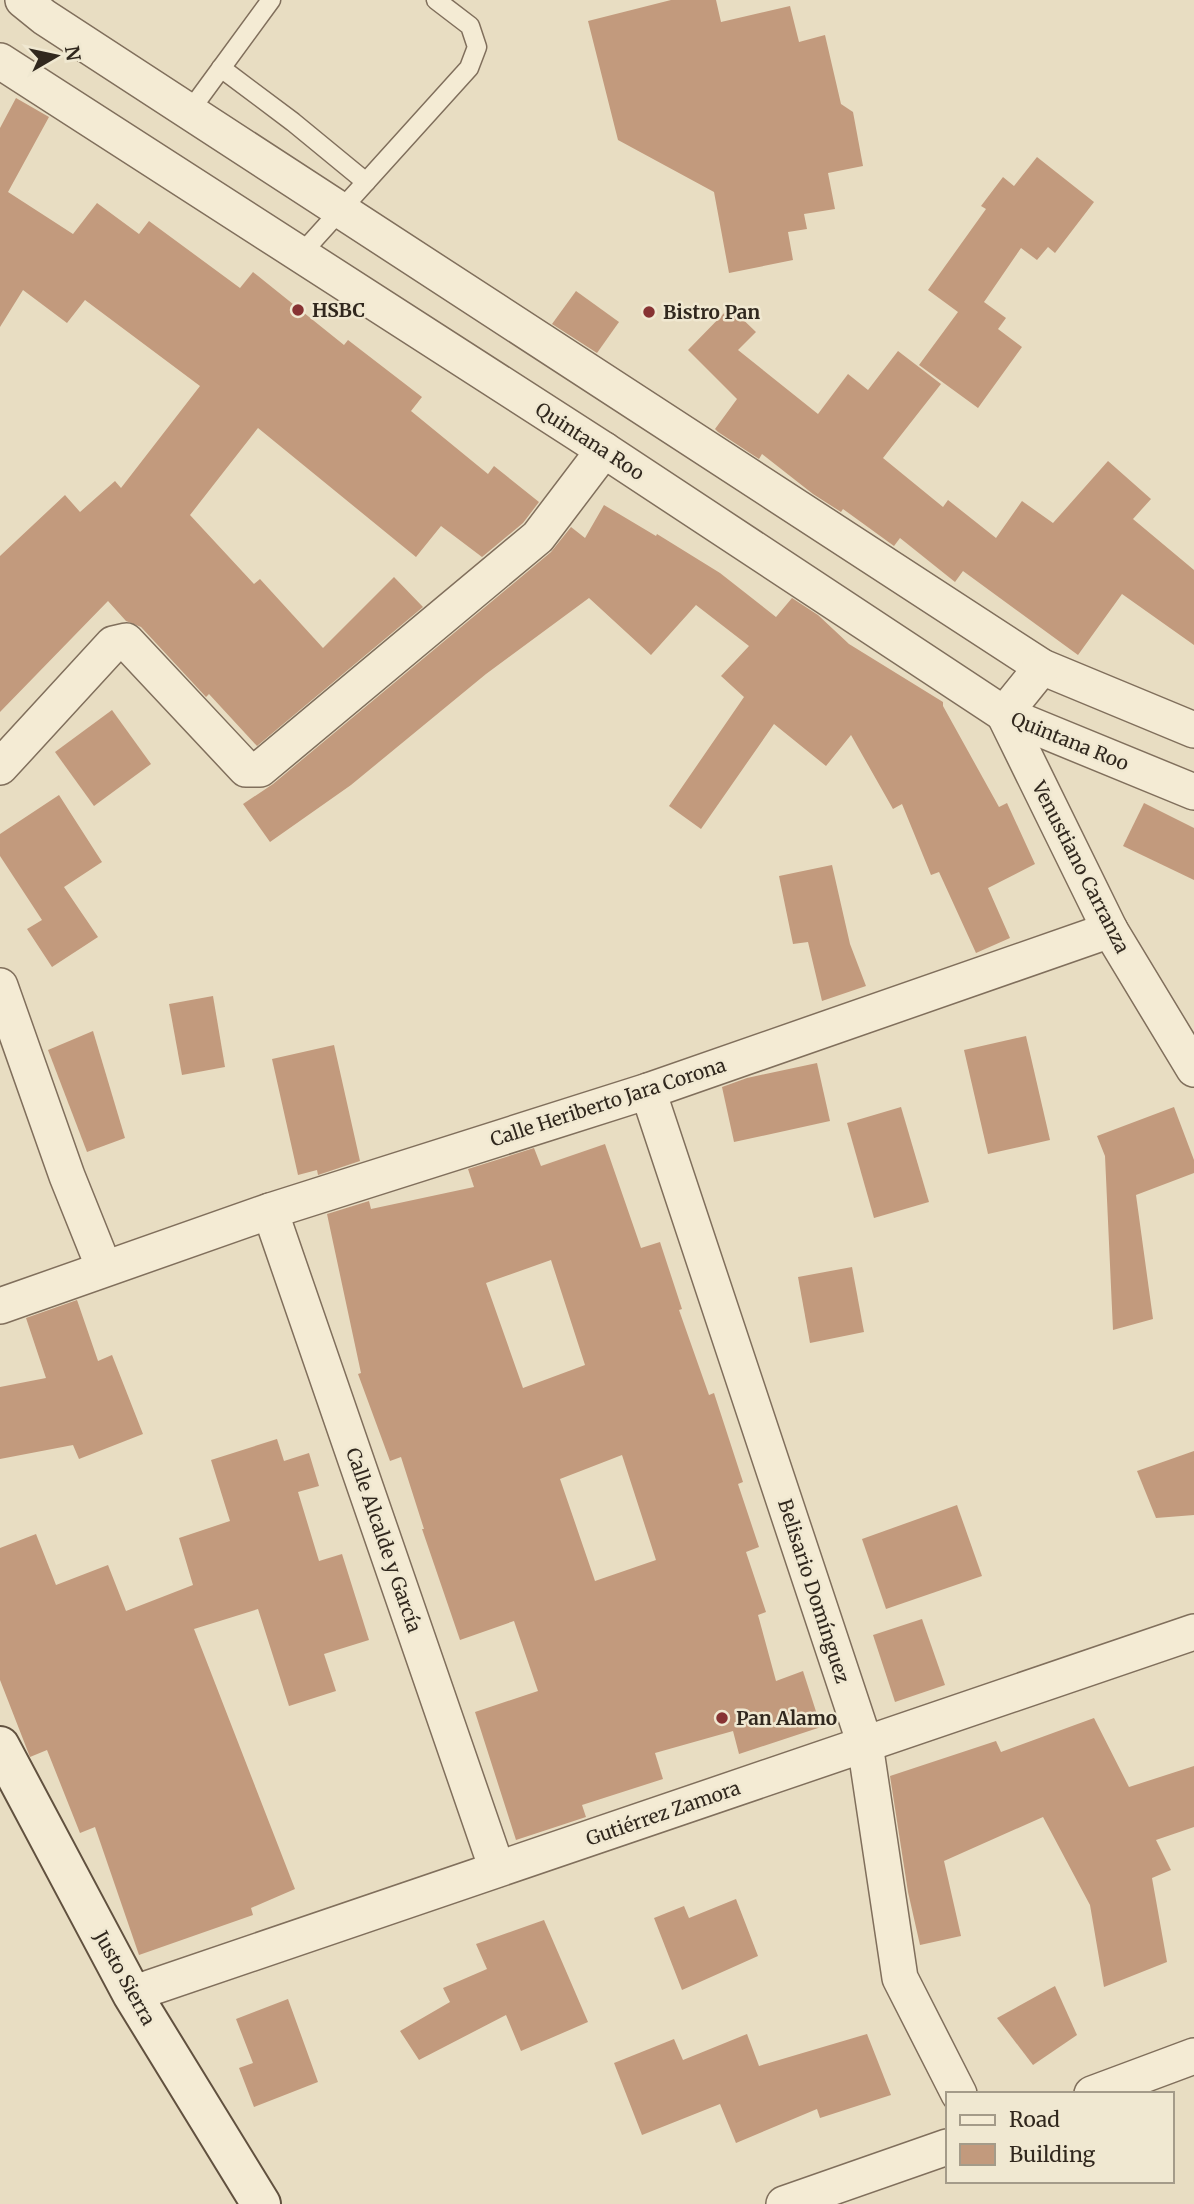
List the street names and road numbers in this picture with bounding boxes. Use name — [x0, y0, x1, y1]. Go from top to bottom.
street label: Quintana Roo — [531, 397, 649, 485]
street label: Quintana Roo — [1008, 706, 1132, 776]
street label: Venustiano Carranza — [1027, 776, 1135, 957]
street label: Calle Heriberto Jara Corona — [487, 1053, 729, 1151]
street label: Calle Alcalde y García — [341, 1445, 427, 1635]
street label: Belisario Domínguez — [773, 1496, 855, 1686]
street label: Gutiérrez Zamora — [583, 1775, 743, 1851]
street label: Justo Sierra — [89, 1926, 161, 2029]

